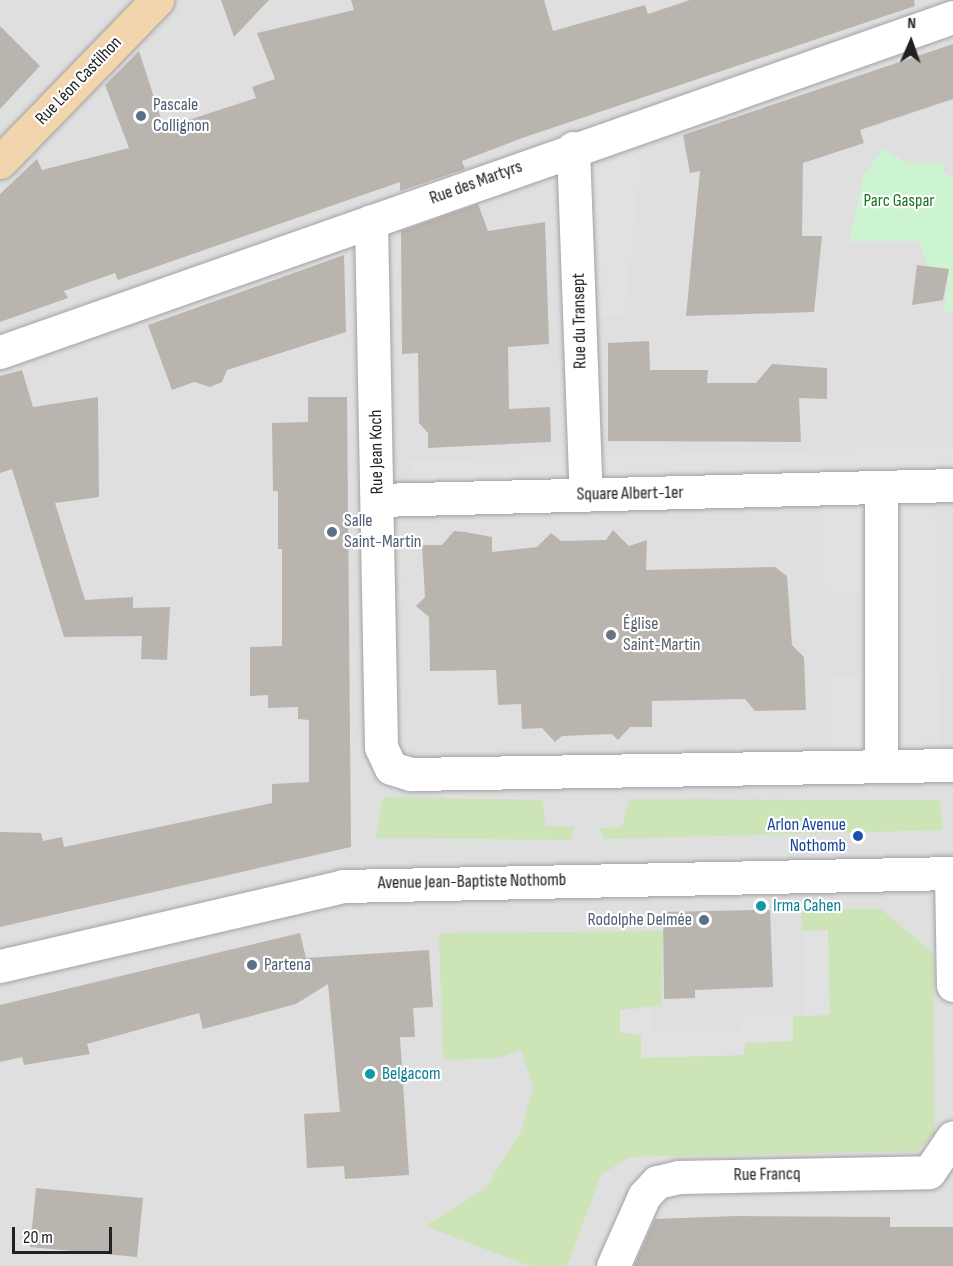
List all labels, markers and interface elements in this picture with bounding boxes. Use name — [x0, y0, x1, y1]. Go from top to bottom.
north arrow — [881, 12, 941, 72]
text: N — [907, 14, 916, 33]
street label: Rue Léon Castilhon — [31, 32, 127, 130]
place label: Pascale Collignon — [153, 95, 210, 138]
marker: Pascale Collignon — [134, 109, 148, 123]
street label: Rue des Martyrs — [427, 156, 525, 210]
park label: Parc Gaspar — [863, 190, 935, 212]
street label: Rue du Transept — [568, 273, 592, 369]
street label: Rue Jean Koch — [365, 410, 389, 494]
street label: Square Albert-1er — [576, 482, 684, 506]
place label: Salle Saint-Martin — [344, 511, 421, 554]
marker: Salle Saint-Martin — [325, 525, 339, 539]
place label: Église Saint-Martin — [623, 614, 700, 656]
marker: Église Saint-Martin — [604, 628, 618, 642]
place label: Arlon Avenue Nothomb — [767, 815, 846, 858]
marker: Arlon Avenue Nothomb — [851, 829, 865, 843]
street label: Avenue Jean-Baptiste Nothomb — [378, 870, 566, 894]
place label: Irma Cahen — [773, 895, 841, 917]
marker: Irma Cahen — [754, 899, 768, 913]
place label: Rodolphe Delmée — [587, 909, 692, 931]
marker: Rodolphe Delmée — [697, 913, 711, 927]
place label: Partena — [264, 954, 311, 976]
marker: Partena — [245, 958, 259, 972]
place label: Belgacom — [382, 1063, 441, 1085]
marker: Belgacom — [363, 1067, 377, 1081]
street label: Rue Francq — [733, 1164, 801, 1186]
scale bar — [15, 1215, 116, 1253]
text: 20 m — [23, 1227, 53, 1248]

